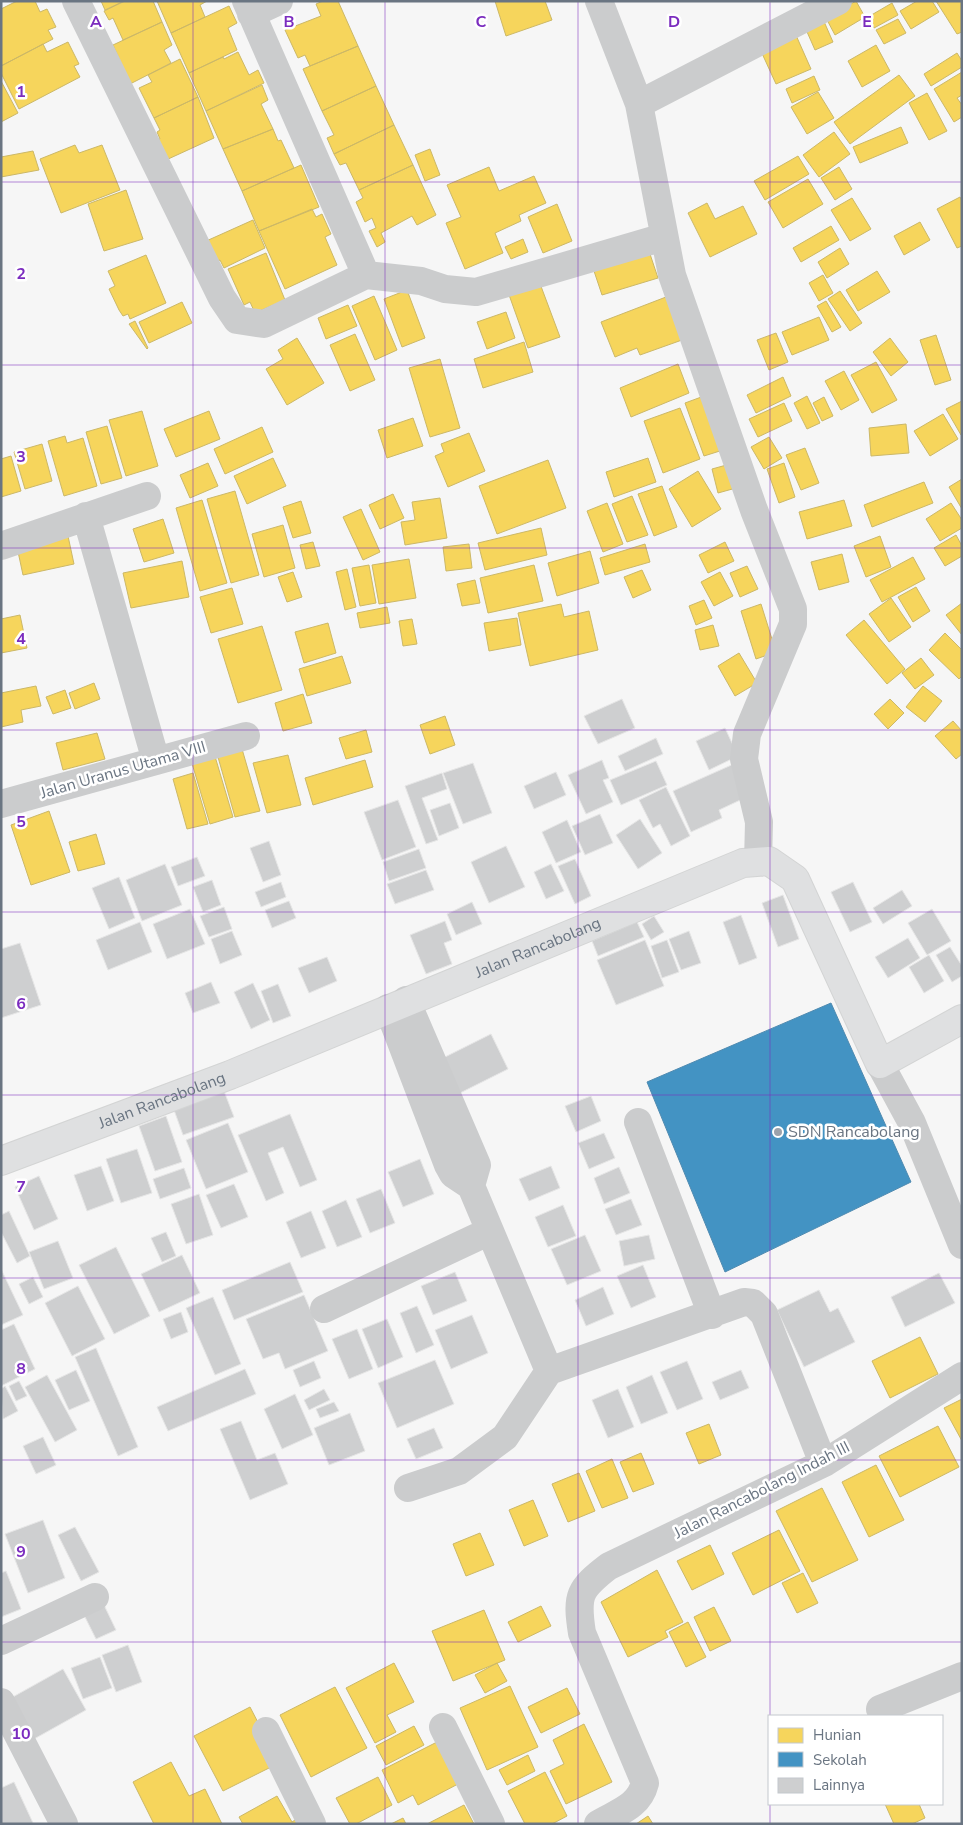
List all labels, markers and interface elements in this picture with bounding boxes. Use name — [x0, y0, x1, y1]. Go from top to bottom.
text: A — [90, 11, 102, 33]
text: B — [283, 11, 295, 33]
text: C — [476, 11, 487, 33]
text: D — [668, 11, 680, 33]
text: E — [862, 11, 872, 33]
text: 1 — [16, 81, 26, 103]
text: 2 — [16, 263, 26, 285]
text: 3 — [16, 446, 26, 468]
text: 4 — [16, 628, 26, 650]
street label: Jalan Uranus Utama VIII — [37, 736, 208, 804]
text: 5 — [16, 811, 26, 833]
street label: Jalan Rancabolang — [471, 912, 604, 984]
text: 6 — [16, 993, 26, 1015]
street label: Jalan Rancabolang — [94, 1067, 229, 1135]
place label: SDN Rancabolang — [788, 1121, 920, 1143]
marker: SDN Rancabolang — [772, 1126, 784, 1138]
text: 7 — [16, 1176, 26, 1198]
text: 8 — [16, 1358, 26, 1380]
street label: Jalan Rancabolang Indah III — [669, 1436, 854, 1544]
text: 9 — [16, 1541, 26, 1563]
legend — [768, 1715, 943, 1805]
text: 10 — [11, 1723, 31, 1745]
text: Hunian — [813, 1725, 861, 1745]
text: Sekolah — [813, 1750, 867, 1770]
text: Lainnya — [813, 1775, 865, 1795]

